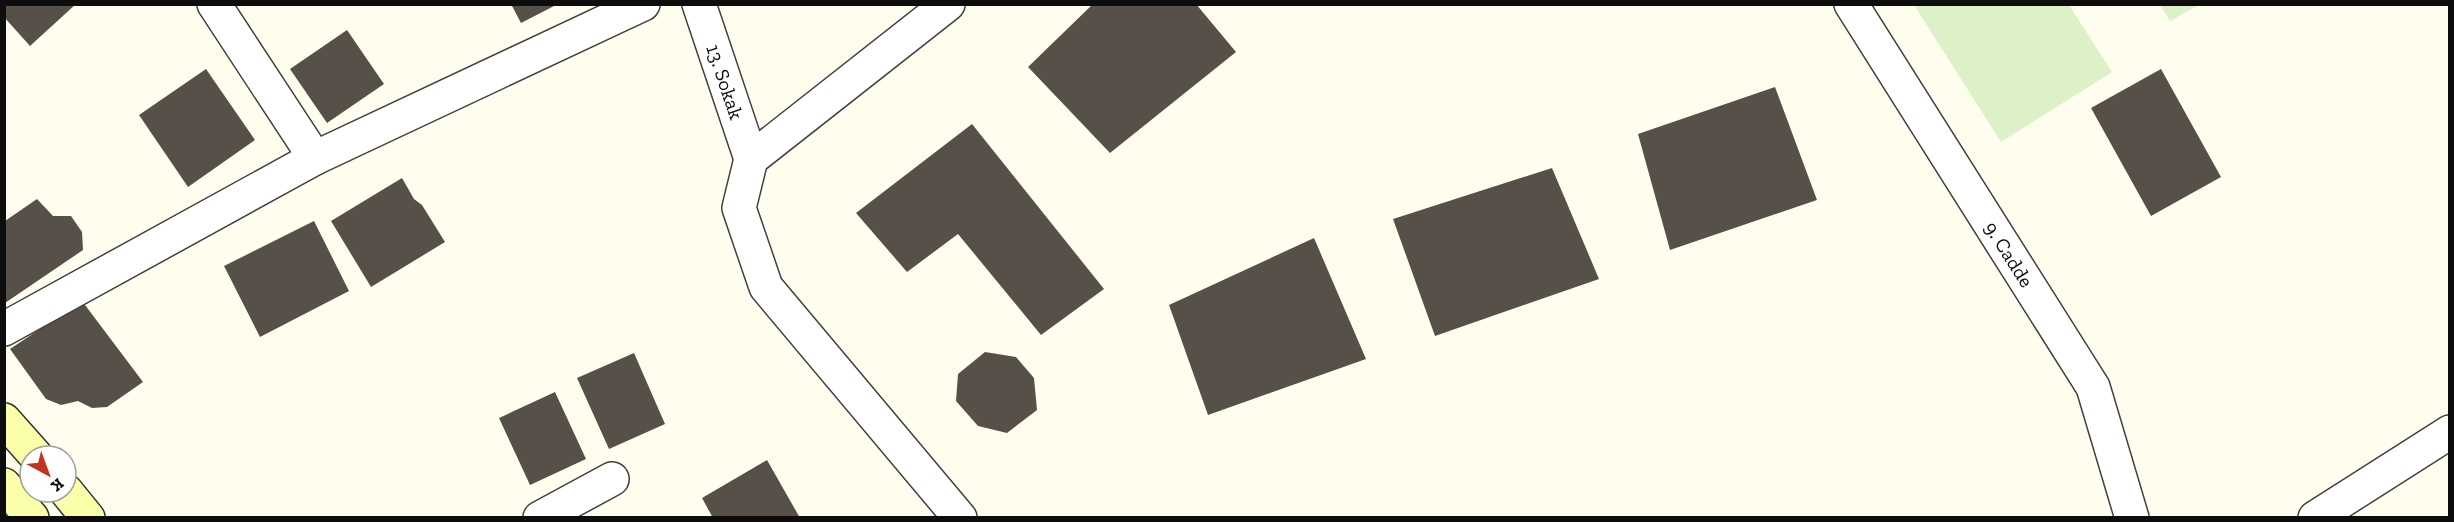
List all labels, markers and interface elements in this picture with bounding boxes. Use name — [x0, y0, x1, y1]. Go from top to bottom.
street label: 13. Sokak — [701, 41, 749, 123]
street label: 9. Cadde — [1979, 217, 2039, 292]
north arrow — [18, 444, 78, 504]
text: K — [47, 474, 68, 496]

